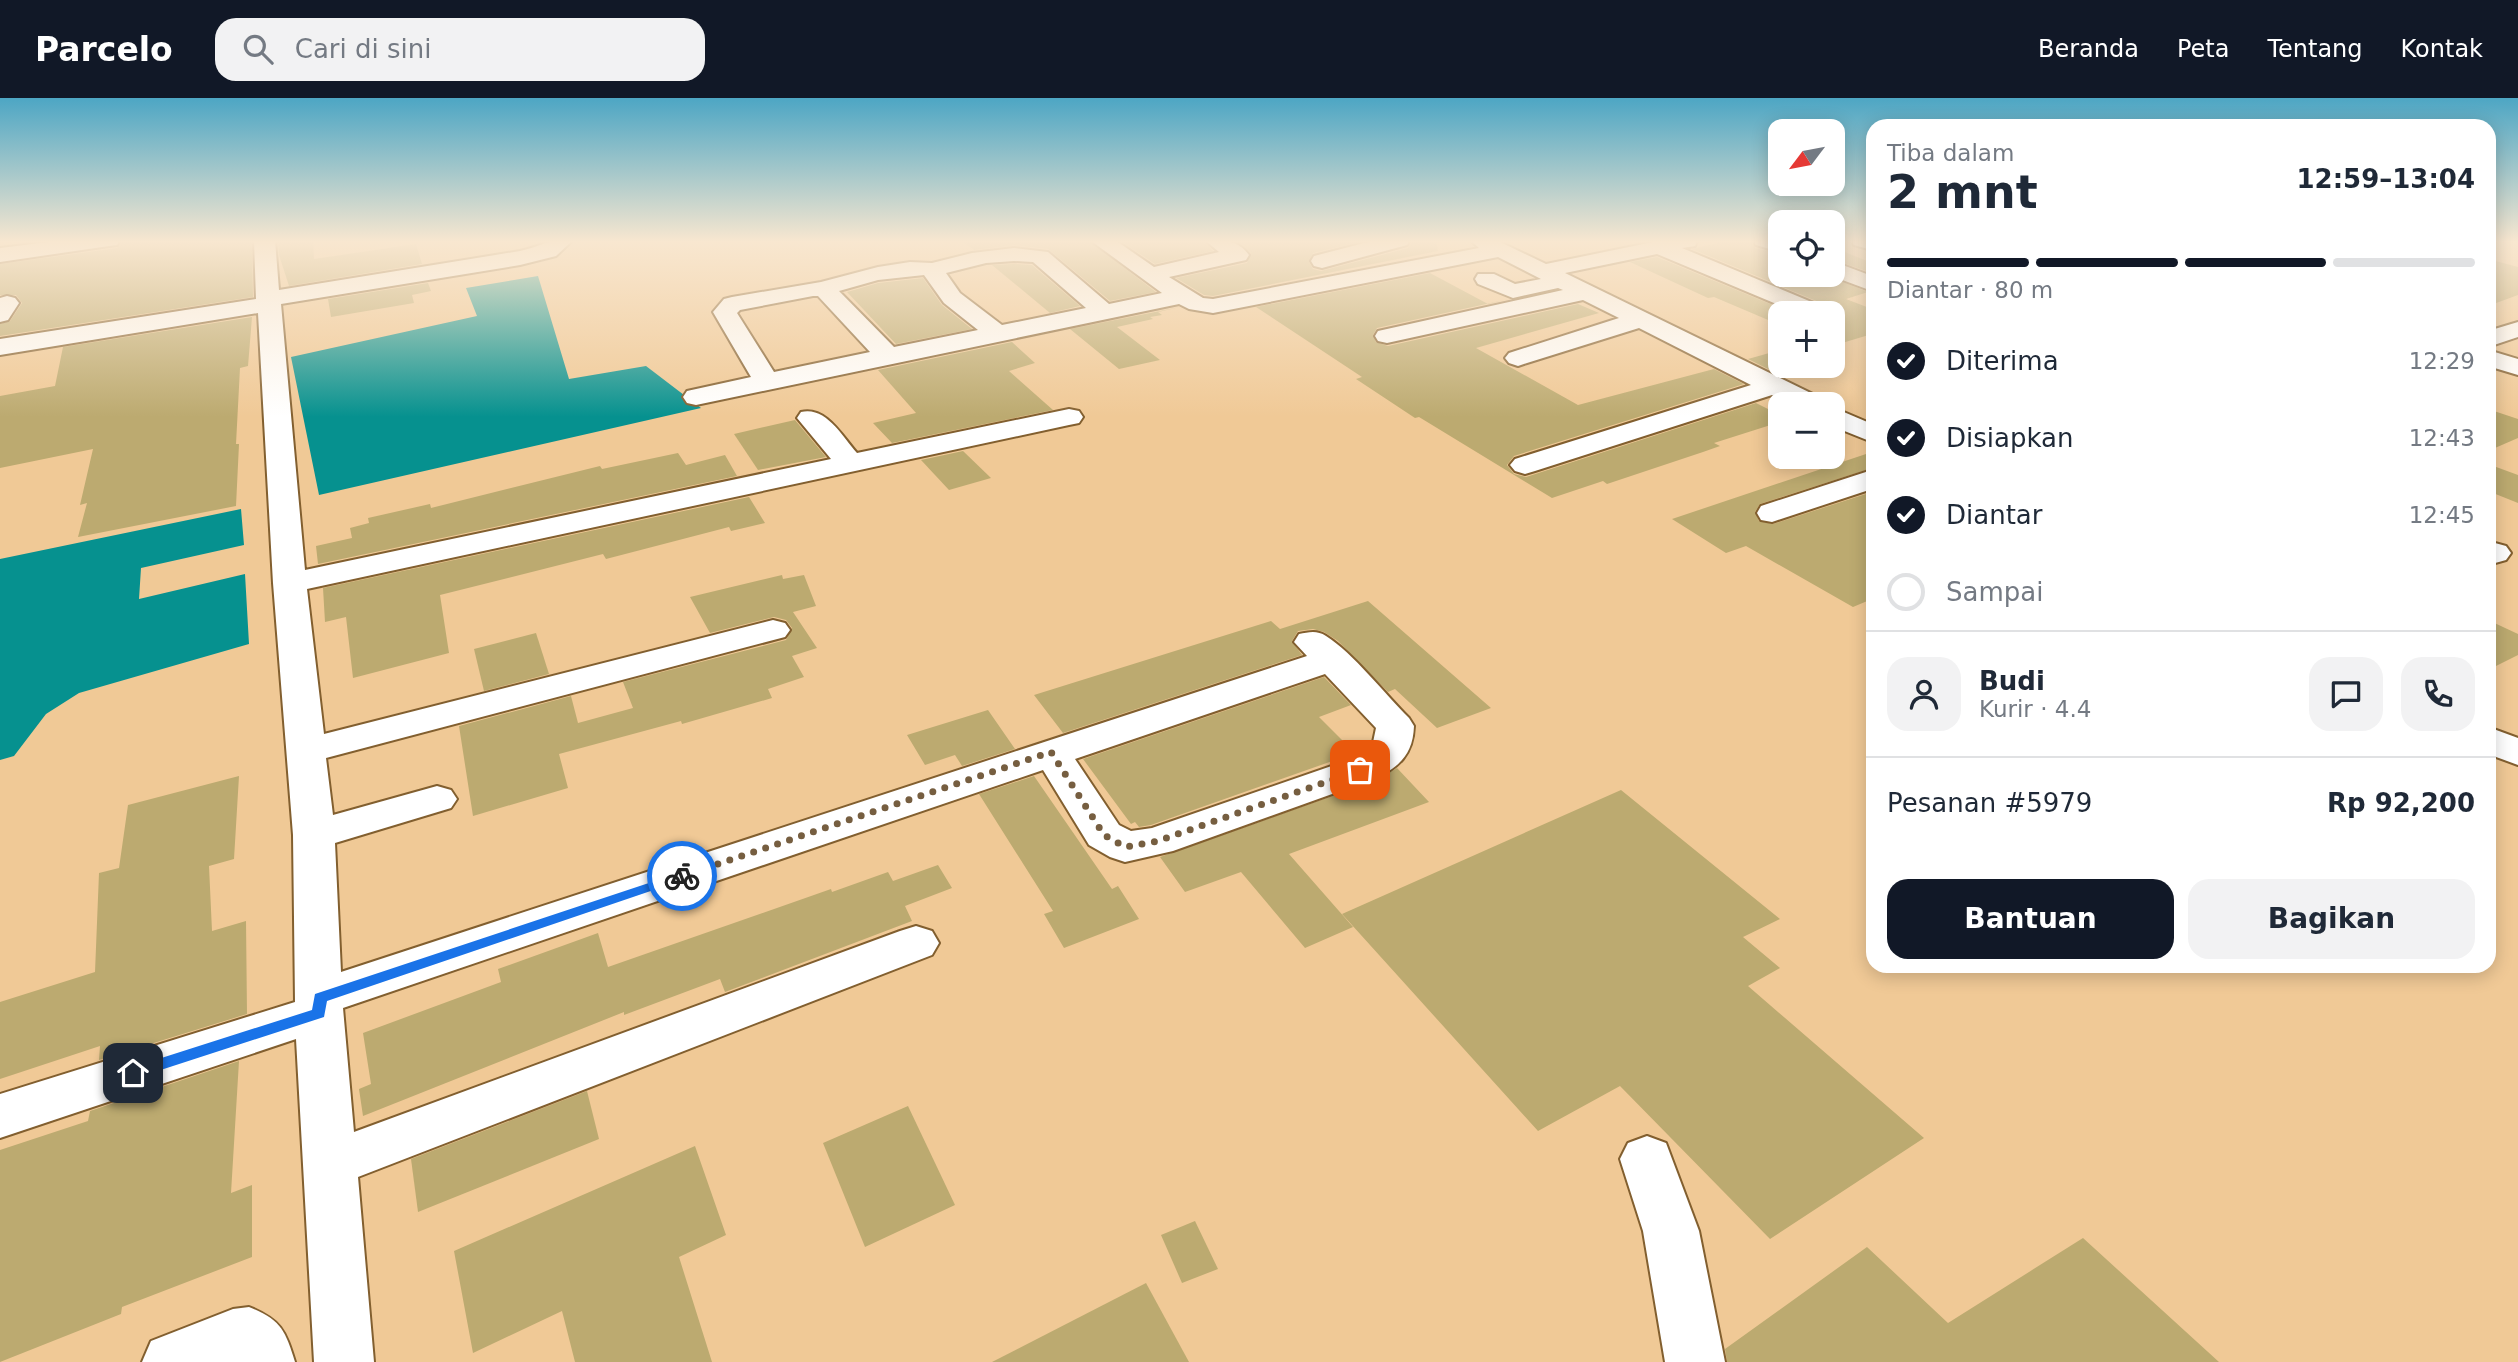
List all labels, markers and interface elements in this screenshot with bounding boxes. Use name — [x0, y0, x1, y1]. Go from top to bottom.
search box — [215, 18, 705, 81]
text: Parcelo — [35, 30, 173, 69]
icon: search — [239, 30, 277, 68]
text: Cari di sini — [295, 34, 432, 64]
text: Beranda — [2038, 35, 2139, 63]
text: Peta — [2177, 35, 2229, 63]
text: Tentang — [2267, 35, 2363, 63]
text: Kontak — [2401, 35, 2483, 63]
north arrow — [1768, 119, 1844, 196]
map controls — [1768, 119, 1845, 469]
text: Tiba dalam — [1887, 140, 2014, 166]
text: 12:59–13:04 — [2296, 164, 2475, 194]
text: 2 mnt — [1887, 165, 2038, 219]
button: locate — [1768, 210, 1845, 287]
text: Diantar · 80 m — [1887, 277, 2053, 303]
button: + — [1768, 301, 1845, 378]
icon: check — [1887, 342, 1925, 380]
text: Diterima — [1946, 346, 2059, 376]
text: 12:29 — [2409, 348, 2475, 374]
button: − — [1768, 392, 1845, 469]
icon: check — [1887, 419, 1925, 457]
text: Disiapkan — [1946, 423, 2073, 453]
text: 12:43 — [2409, 425, 2475, 451]
icon: check — [1887, 496, 1925, 534]
text: Diantar — [1946, 500, 2042, 530]
text: 12:45 — [2409, 502, 2475, 528]
text: Sampai — [1946, 577, 2043, 607]
button: person — [1887, 657, 1961, 731]
button: chat — [2309, 657, 2383, 731]
button: phone — [2401, 657, 2475, 731]
text: Budi — [1979, 666, 2045, 696]
text: Kurir · 4.4 — [1979, 696, 2091, 722]
pin — [1330, 740, 1390, 800]
icon: bag — [1341, 751, 1379, 789]
text: Pesanan #5979 — [1887, 788, 2092, 818]
text: Rp 92,200 — [2327, 788, 2475, 818]
courier — [647, 841, 717, 911]
icon: bike — [663, 857, 701, 895]
button: Bantuan — [1887, 879, 2174, 959]
button: Bagikan — [2188, 879, 2475, 959]
pin — [103, 1043, 163, 1103]
icon: home — [114, 1054, 152, 1092]

